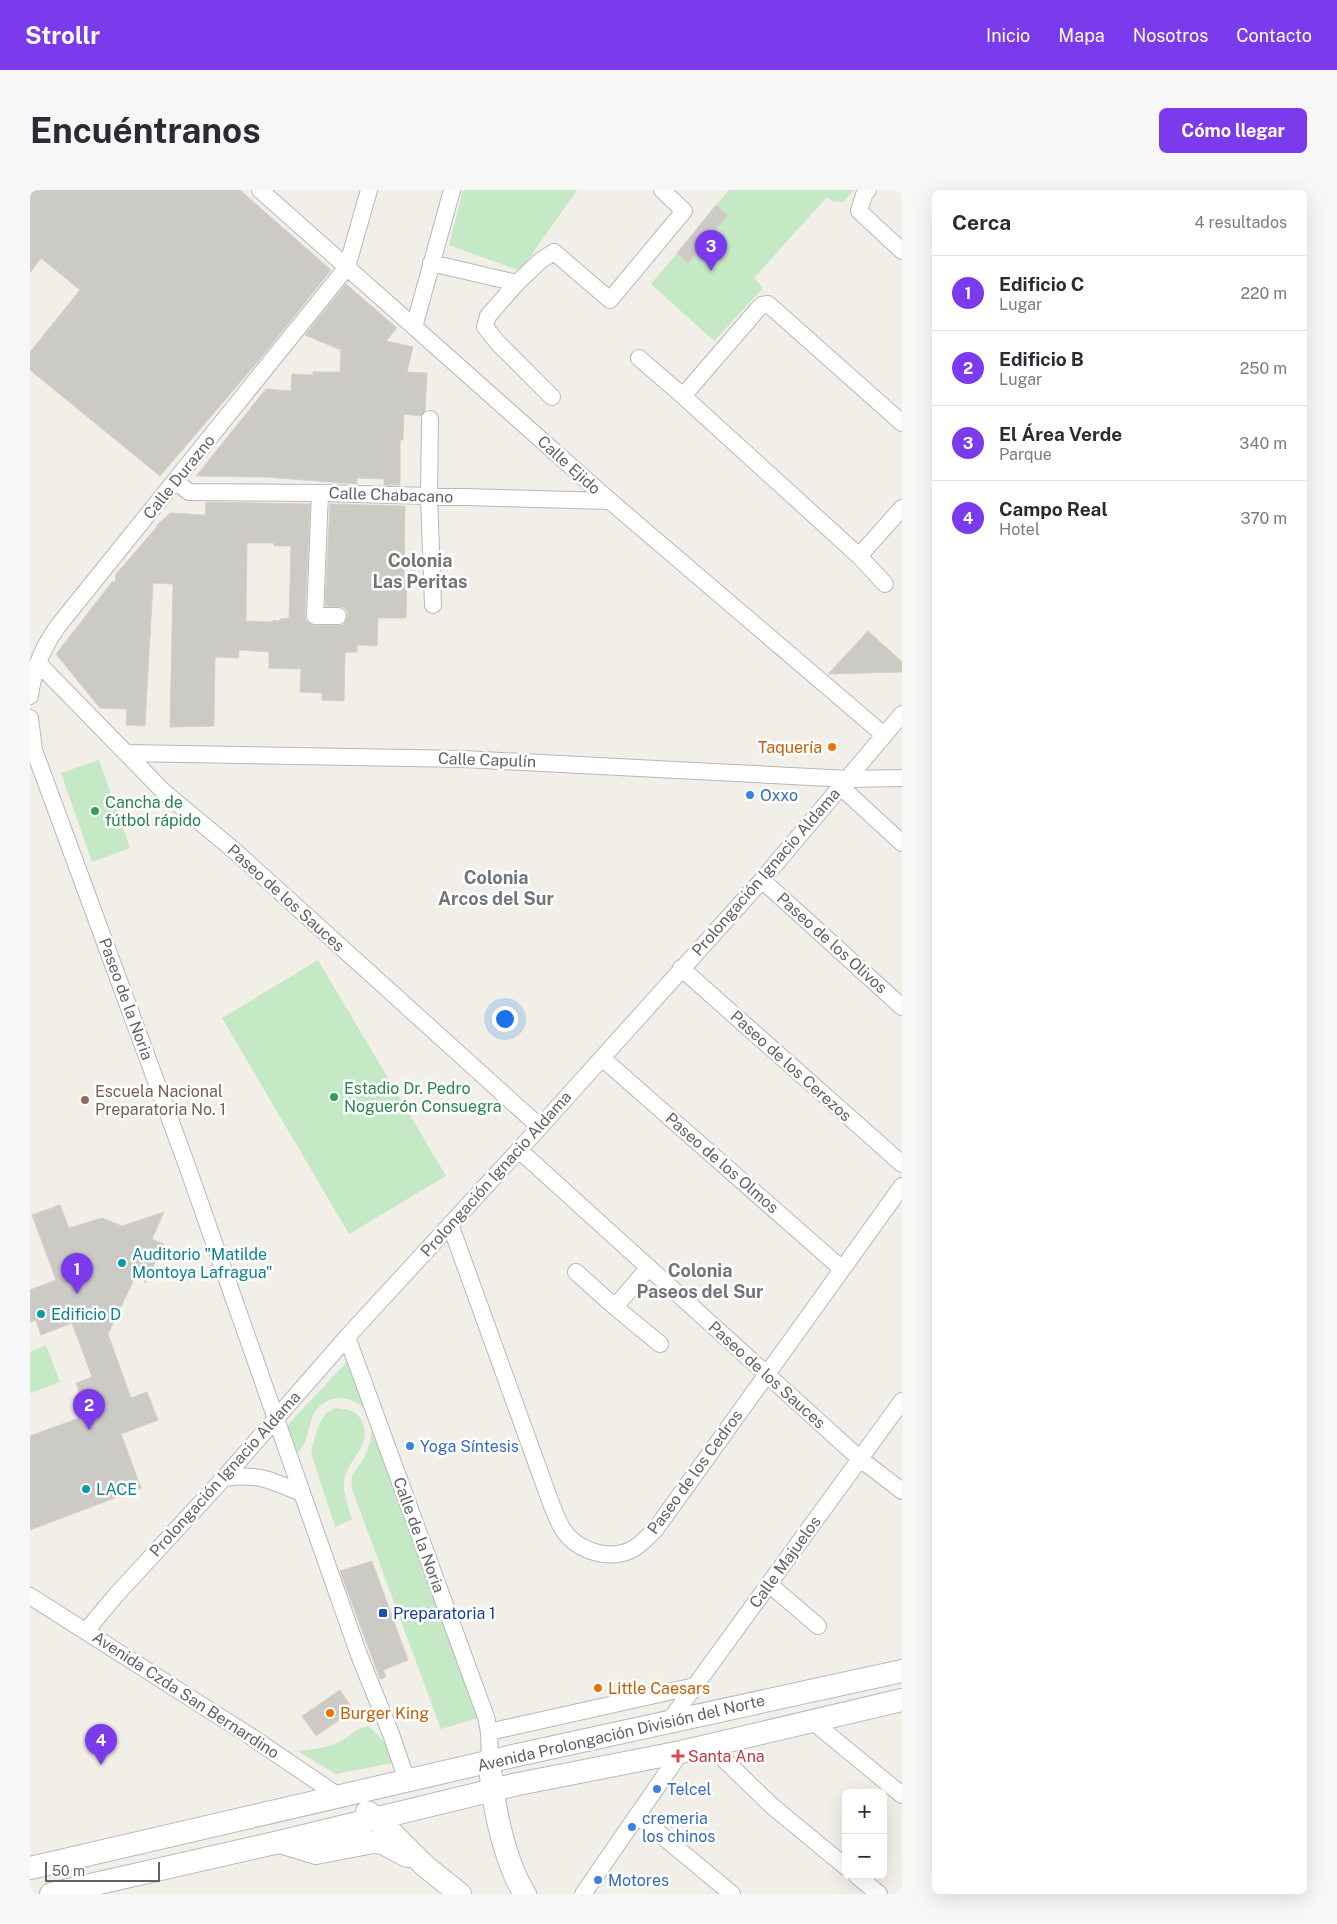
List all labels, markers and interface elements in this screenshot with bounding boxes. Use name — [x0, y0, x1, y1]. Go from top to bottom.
text: Strollr — [25, 21, 100, 49]
text: Inicio — [986, 25, 1030, 46]
text: Mapa — [1058, 25, 1105, 46]
text: Nosotros — [1133, 25, 1208, 46]
text: Contacto — [1236, 25, 1312, 46]
button: Cómo llegar — [1159, 108, 1307, 153]
text: Encuéntranos — [30, 110, 261, 151]
text: Cerca — [952, 210, 1011, 235]
text: 4 resultados — [1195, 213, 1287, 232]
pin: 3 — [695, 230, 727, 271]
text: Edificio C — [999, 273, 1085, 295]
text: 1 — [965, 284, 971, 303]
text: 220 m — [1240, 284, 1287, 303]
text: Lugar — [999, 295, 1042, 314]
text: Edificio B — [999, 348, 1084, 370]
text: 2 — [963, 359, 973, 378]
text: 250 m — [1240, 359, 1287, 378]
text: Lugar — [999, 370, 1042, 389]
text: El Área Verde — [999, 423, 1122, 445]
street label: Calle Durazno — [139, 431, 219, 523]
street label: Calle Ejido — [533, 432, 605, 498]
text: 3 — [963, 434, 973, 453]
text: 340 m — [1239, 434, 1287, 453]
text: Parque — [999, 445, 1052, 464]
street label: Calle Chabacano — [328, 483, 454, 507]
text: Campo Real — [999, 498, 1108, 520]
text: 4 — [963, 509, 973, 528]
text: 370 m — [1240, 509, 1287, 528]
text: Hotel — [999, 520, 1040, 539]
district label: Colonia Las Peritas — [373, 550, 467, 592]
place label: Taquería — [758, 738, 822, 757]
marker: Taquería — [826, 741, 838, 753]
street label: Calle Capulín — [438, 749, 536, 771]
street label: Prolongación Ignacio Aldama — [688, 784, 844, 960]
place label: Oxxo — [760, 786, 798, 805]
marker: Oxxo — [744, 789, 756, 801]
place label: Cancha de fútbol rápido — [105, 793, 201, 830]
marker: Cancha de fútbol rápido — [89, 805, 101, 817]
street label: Paseo de los Sauces — [224, 840, 348, 956]
district label: Colonia Arcos del Sur — [438, 867, 555, 909]
street label: Paseo de los Olivos — [773, 889, 891, 997]
street label: Paseo de la Noria — [95, 935, 157, 1063]
your location — [492, 1006, 518, 1032]
street label: Paseo de los Cerezos — [727, 1007, 855, 1125]
place label: Estadio Dr. Pedro Noguerón Consuegra — [344, 1079, 502, 1116]
place label: Escuela Nacional Preparatoria No. 1 — [95, 1082, 226, 1119]
street label: Prolongación Ignacio Aldama — [417, 1087, 575, 1261]
marker: Estadio Dr. Pedro Noguerón Consuegra — [328, 1091, 340, 1103]
marker: Escuela Nacional Preparatoria No. 1 — [79, 1094, 91, 1106]
street label: Paseo de los Olmos — [662, 1109, 782, 1217]
place label: Auditorio "Matilde Montoya Lafragua" — [132, 1245, 273, 1282]
pin: 1 — [61, 1253, 93, 1294]
marker: Auditorio "Matilde Montoya Lafragua" — [116, 1257, 128, 1269]
district label: Colonia Paseos del Sur — [636, 1260, 764, 1302]
place label: Edificio D — [51, 1305, 121, 1324]
marker: Edificio D — [35, 1308, 47, 1320]
street label: Paseo de los Sauces — [705, 1317, 829, 1433]
street label: Prolongación Ignacio Aldama — [146, 1387, 304, 1561]
pin: 2 — [73, 1389, 105, 1430]
street label: Paseo de los Cedros — [643, 1406, 747, 1538]
place label: Yoga Síntesis — [420, 1437, 519, 1456]
marker: Yoga Síntesis — [404, 1440, 416, 1452]
street label: Calle de la Noria — [389, 1475, 449, 1595]
place label: LACE — [96, 1480, 137, 1499]
marker: LACE — [80, 1483, 92, 1495]
street label: Calle Majuelos — [745, 1512, 825, 1612]
place label: Preparatoria 1 — [393, 1604, 496, 1623]
marker: Preparatoria 1 — [377, 1607, 389, 1619]
street label: Avenida Czda San Bernardino — [89, 1627, 283, 1763]
place label: Little Caesars — [608, 1679, 710, 1698]
marker: Little Caesars — [592, 1682, 604, 1694]
street label: Avenida Prolongación División del Norte — [475, 1691, 767, 1775]
place label: Burger King — [340, 1704, 429, 1723]
marker: Burger King — [324, 1707, 336, 1719]
pin: 4 — [85, 1724, 117, 1765]
place label: Santa Ana — [688, 1747, 765, 1766]
marker: Santa Ana — [672, 1750, 684, 1762]
place label: Telcel — [667, 1780, 712, 1799]
marker: Telcel — [651, 1783, 663, 1795]
map controls — [842, 1789, 887, 1879]
button: + — [842, 1789, 887, 1834]
place label: cremeria los chinos — [642, 1809, 715, 1846]
marker: cremeria los chinos — [626, 1821, 638, 1833]
button: − — [842, 1834, 887, 1879]
scale bar — [45, 1859, 160, 1882]
text: 50 m — [52, 1863, 85, 1879]
place label: Motores — [608, 1871, 669, 1890]
marker: Motores — [592, 1874, 604, 1886]

